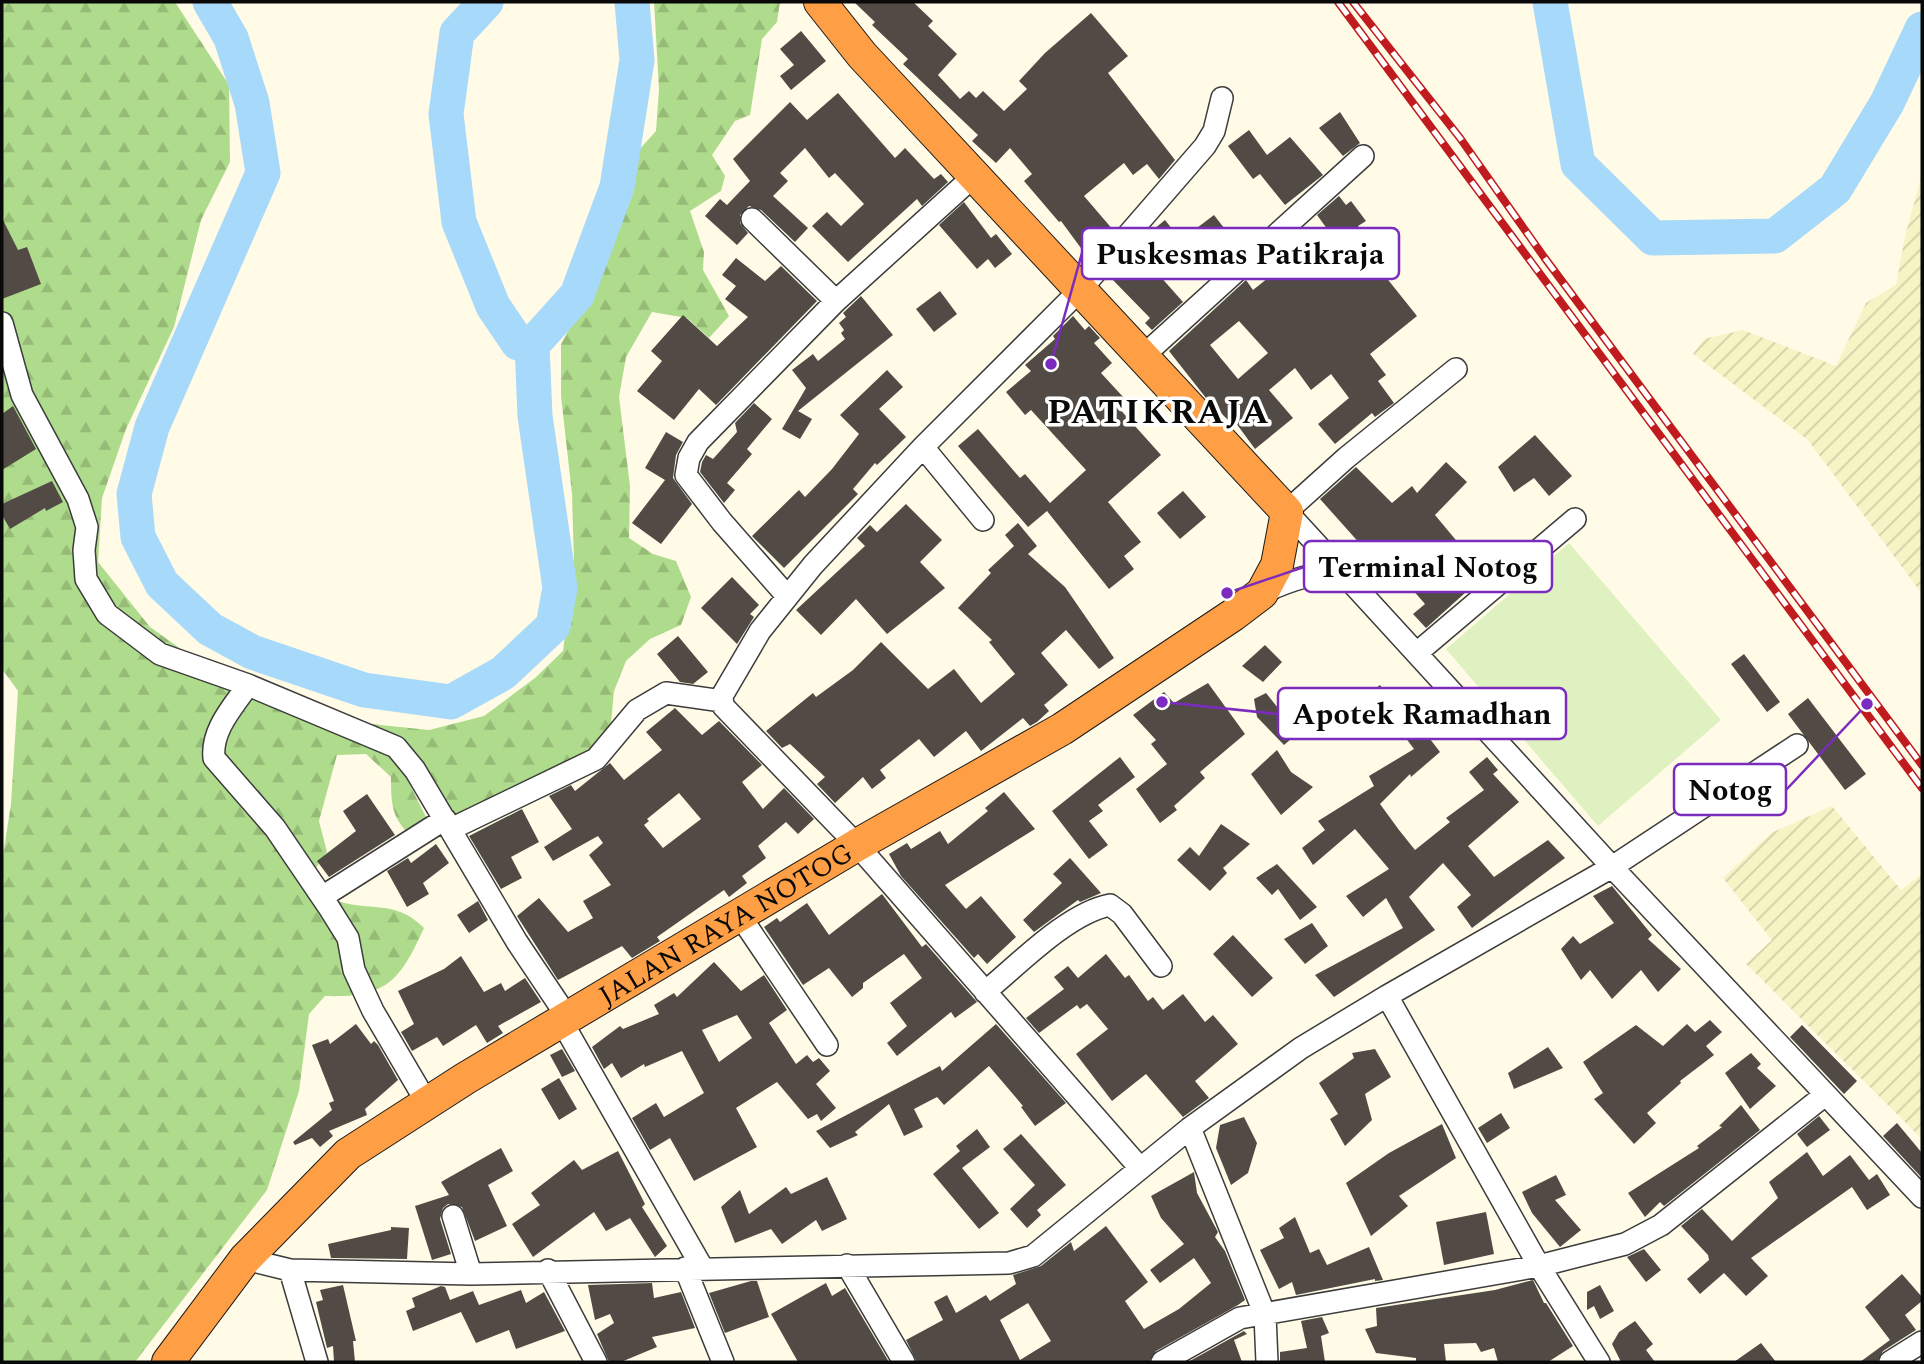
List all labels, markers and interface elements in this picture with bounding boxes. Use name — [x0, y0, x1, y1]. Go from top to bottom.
callout: Puskesmas Patikraja — [1082, 228, 1399, 279]
text: Puskesmas Patikraja — [1096, 232, 1385, 278]
district label: PATIKRAJA — [1047, 386, 1271, 439]
callout: Terminal Notog — [1304, 541, 1552, 592]
text: Terminal Notog — [1318, 545, 1538, 591]
callout: Apotek Ramadhan — [1278, 688, 1566, 739]
text: Apotek Ramadhan — [1292, 692, 1552, 738]
callout: Notog — [1674, 764, 1786, 815]
text: Notog — [1688, 768, 1772, 814]
street label: JALAN RAYA NOTOG — [591, 832, 862, 1017]

